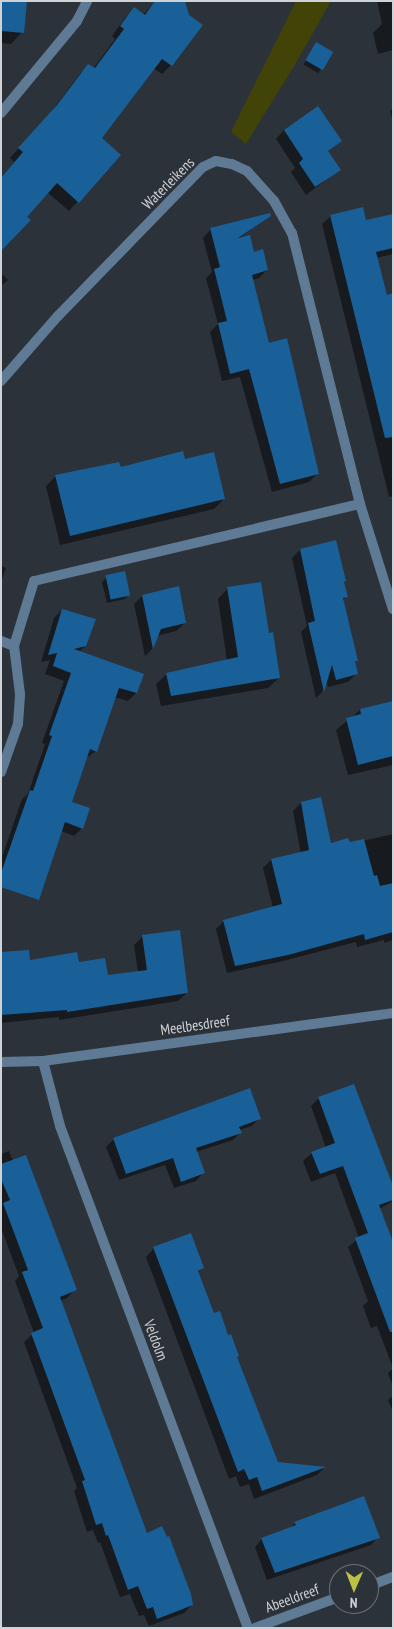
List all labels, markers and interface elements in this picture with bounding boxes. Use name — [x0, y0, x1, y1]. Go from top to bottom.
street label: Waterleikens — [138, 153, 198, 213]
street label: Meelbesdreef — [159, 1011, 231, 1039]
street label: Veldolm — [140, 1317, 172, 1363]
north arrow — [329, 1564, 379, 1614]
street label: Abeeldreef — [263, 1580, 321, 1616]
text: N — [350, 1594, 358, 1612]

